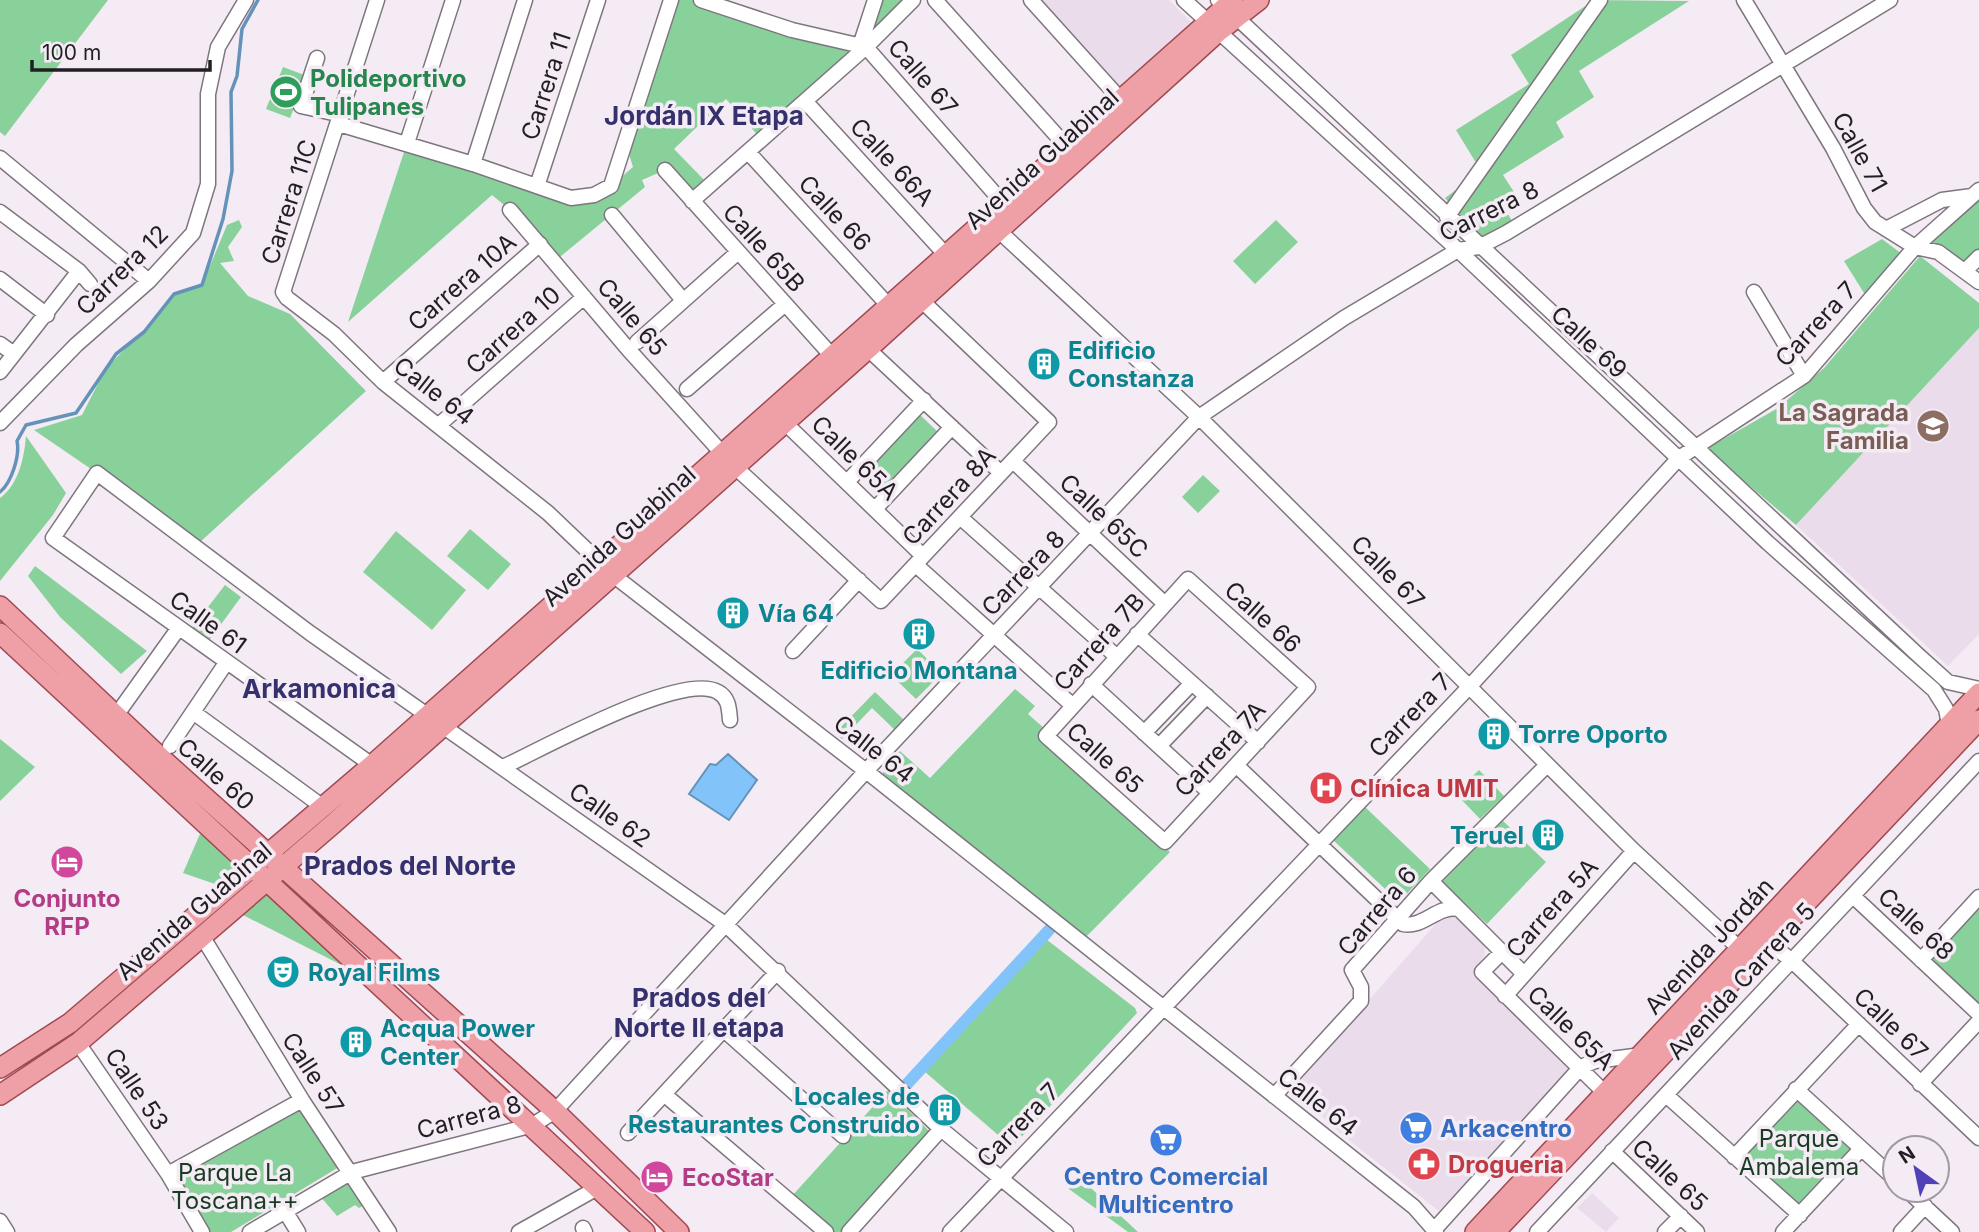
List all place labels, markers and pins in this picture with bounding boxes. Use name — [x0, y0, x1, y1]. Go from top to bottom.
place label: Polideportivo Tulipanes — [310, 64, 467, 121]
sports icon: Polideportivo Tulipanes — [267, 73, 305, 111]
place label: Edificio Constanza — [1068, 336, 1194, 393]
building icon: Edificio Constanza — [1025, 345, 1063, 383]
place label: La Sagrada Familia — [1779, 398, 1909, 455]
school or university icon: La Sagrada Familia — [1914, 407, 1952, 445]
building icon: Vía 64 — [714, 594, 752, 632]
place label: Vía 64 — [758, 599, 834, 628]
building icon: Edificio Montana — [900, 615, 938, 653]
place label: Edificio Montana — [820, 656, 1018, 685]
building icon: Torre Oporto — [1475, 715, 1513, 753]
place label: Torre Oporto — [1518, 720, 1668, 749]
hospital icon: Clínica UMIT — [1307, 769, 1345, 807]
place label: Clínica UMIT — [1350, 774, 1499, 803]
building icon: Teruel — [1529, 816, 1567, 854]
place label: Teruel — [1450, 821, 1524, 850]
hotel icon: Conjunto RFP — [48, 843, 86, 881]
place label: Conjunto RFP — [13, 884, 121, 941]
theatre icon: Royal Films — [264, 953, 302, 991]
place label: Royal Films — [308, 958, 441, 987]
place label: Acqua Power Center — [380, 1014, 535, 1071]
building icon: Acqua Power Center — [337, 1023, 375, 1061]
place label: Locales de Restaurantes Construido — [628, 1082, 920, 1139]
building icon: Locales de Restaurantes Construido — [926, 1091, 964, 1129]
supermarket icon: Arkacentro — [1397, 1109, 1435, 1147]
place label: Arkacentro — [1440, 1114, 1572, 1143]
supermarket icon: Centro Comercial Multicentro — [1147, 1121, 1185, 1159]
pharmacy icon: Drogueria — [1405, 1145, 1443, 1183]
place label: Drogueria — [1448, 1150, 1564, 1179]
hotel icon: EcoStar — [638, 1158, 676, 1196]
place label: Centro Comercial Multicentro — [1064, 1162, 1268, 1219]
place label: EcoStar — [682, 1163, 774, 1192]

